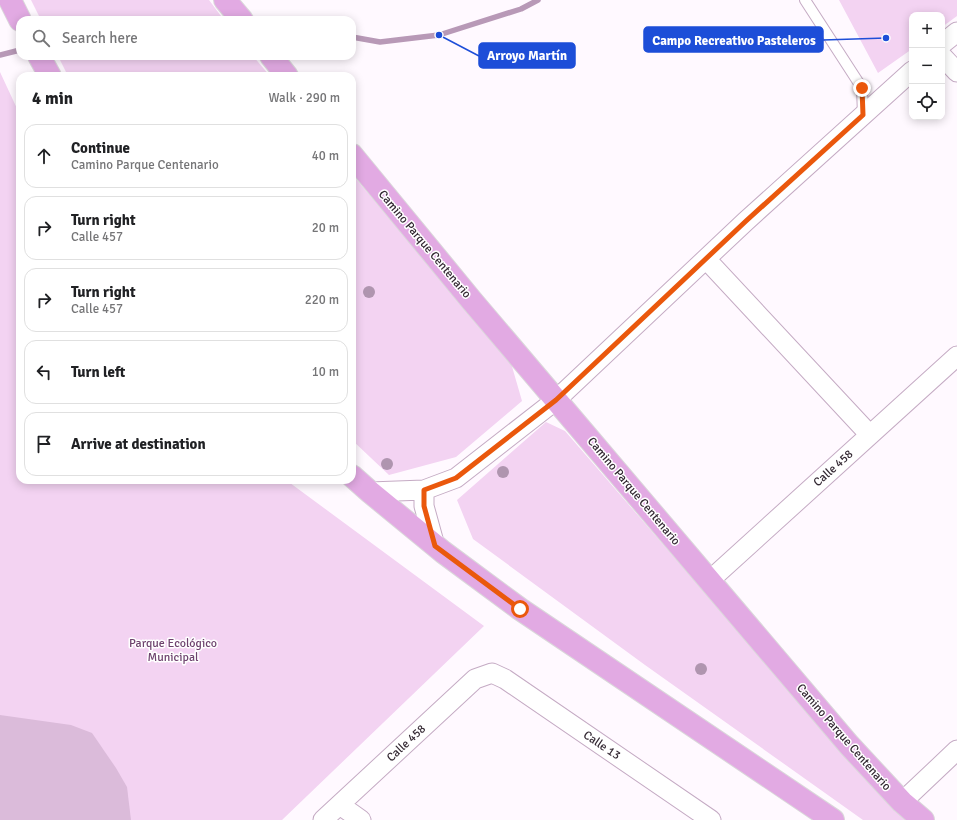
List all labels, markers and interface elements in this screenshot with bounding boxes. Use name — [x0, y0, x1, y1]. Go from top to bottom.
map controls — [909, 12, 945, 120]
button: + — [909, 12, 945, 48]
search box — [16, 16, 356, 60]
icon: search — [30, 27, 52, 49]
callout: Campo Recreativo Pasteleros — [644, 27, 823, 52]
text: Search here — [62, 29, 138, 47]
text: Campo Recreativo Pasteleros — [652, 33, 816, 49]
callout: Arroyo Martín — [479, 43, 575, 68]
text: Arroyo Martín — [487, 48, 567, 64]
button: − — [909, 48, 945, 84]
route end — [853, 79, 871, 97]
button: locate — [909, 84, 945, 120]
text: 4 min — [32, 88, 73, 109]
text: Walk · 290 m — [269, 90, 340, 106]
text: Continue — [71, 139, 130, 157]
icon: ahead — [33, 145, 55, 167]
text: 40 m — [312, 148, 339, 164]
text: Camino Parque Centenario — [71, 157, 219, 173]
street label: Camino Parque Centenario — [375, 187, 474, 301]
text: Turn right — [71, 211, 136, 229]
icon: right — [33, 217, 55, 239]
text: 20 m — [312, 220, 339, 236]
text: Calle 457 — [71, 229, 123, 245]
text: Turn right — [71, 283, 136, 301]
icon: right — [33, 289, 55, 311]
text: 220 m — [305, 292, 339, 308]
text: Calle 457 — [71, 301, 123, 317]
icon: left — [33, 361, 55, 383]
text: Turn left — [71, 363, 125, 381]
text: 10 m — [312, 364, 339, 380]
icon: arrive — [33, 433, 55, 455]
street label: Camino Parque Centenario — [584, 434, 683, 548]
text: Arrive at destination — [71, 435, 206, 453]
street label: Calle 458 — [810, 447, 856, 490]
route start — [511, 600, 529, 618]
park label: Parque Ecológico Municipal — [129, 636, 217, 665]
street label: Camino Parque Centenario — [793, 681, 894, 794]
street label: Calle 458 — [384, 721, 429, 765]
street label: Calle 13 — [580, 728, 623, 763]

